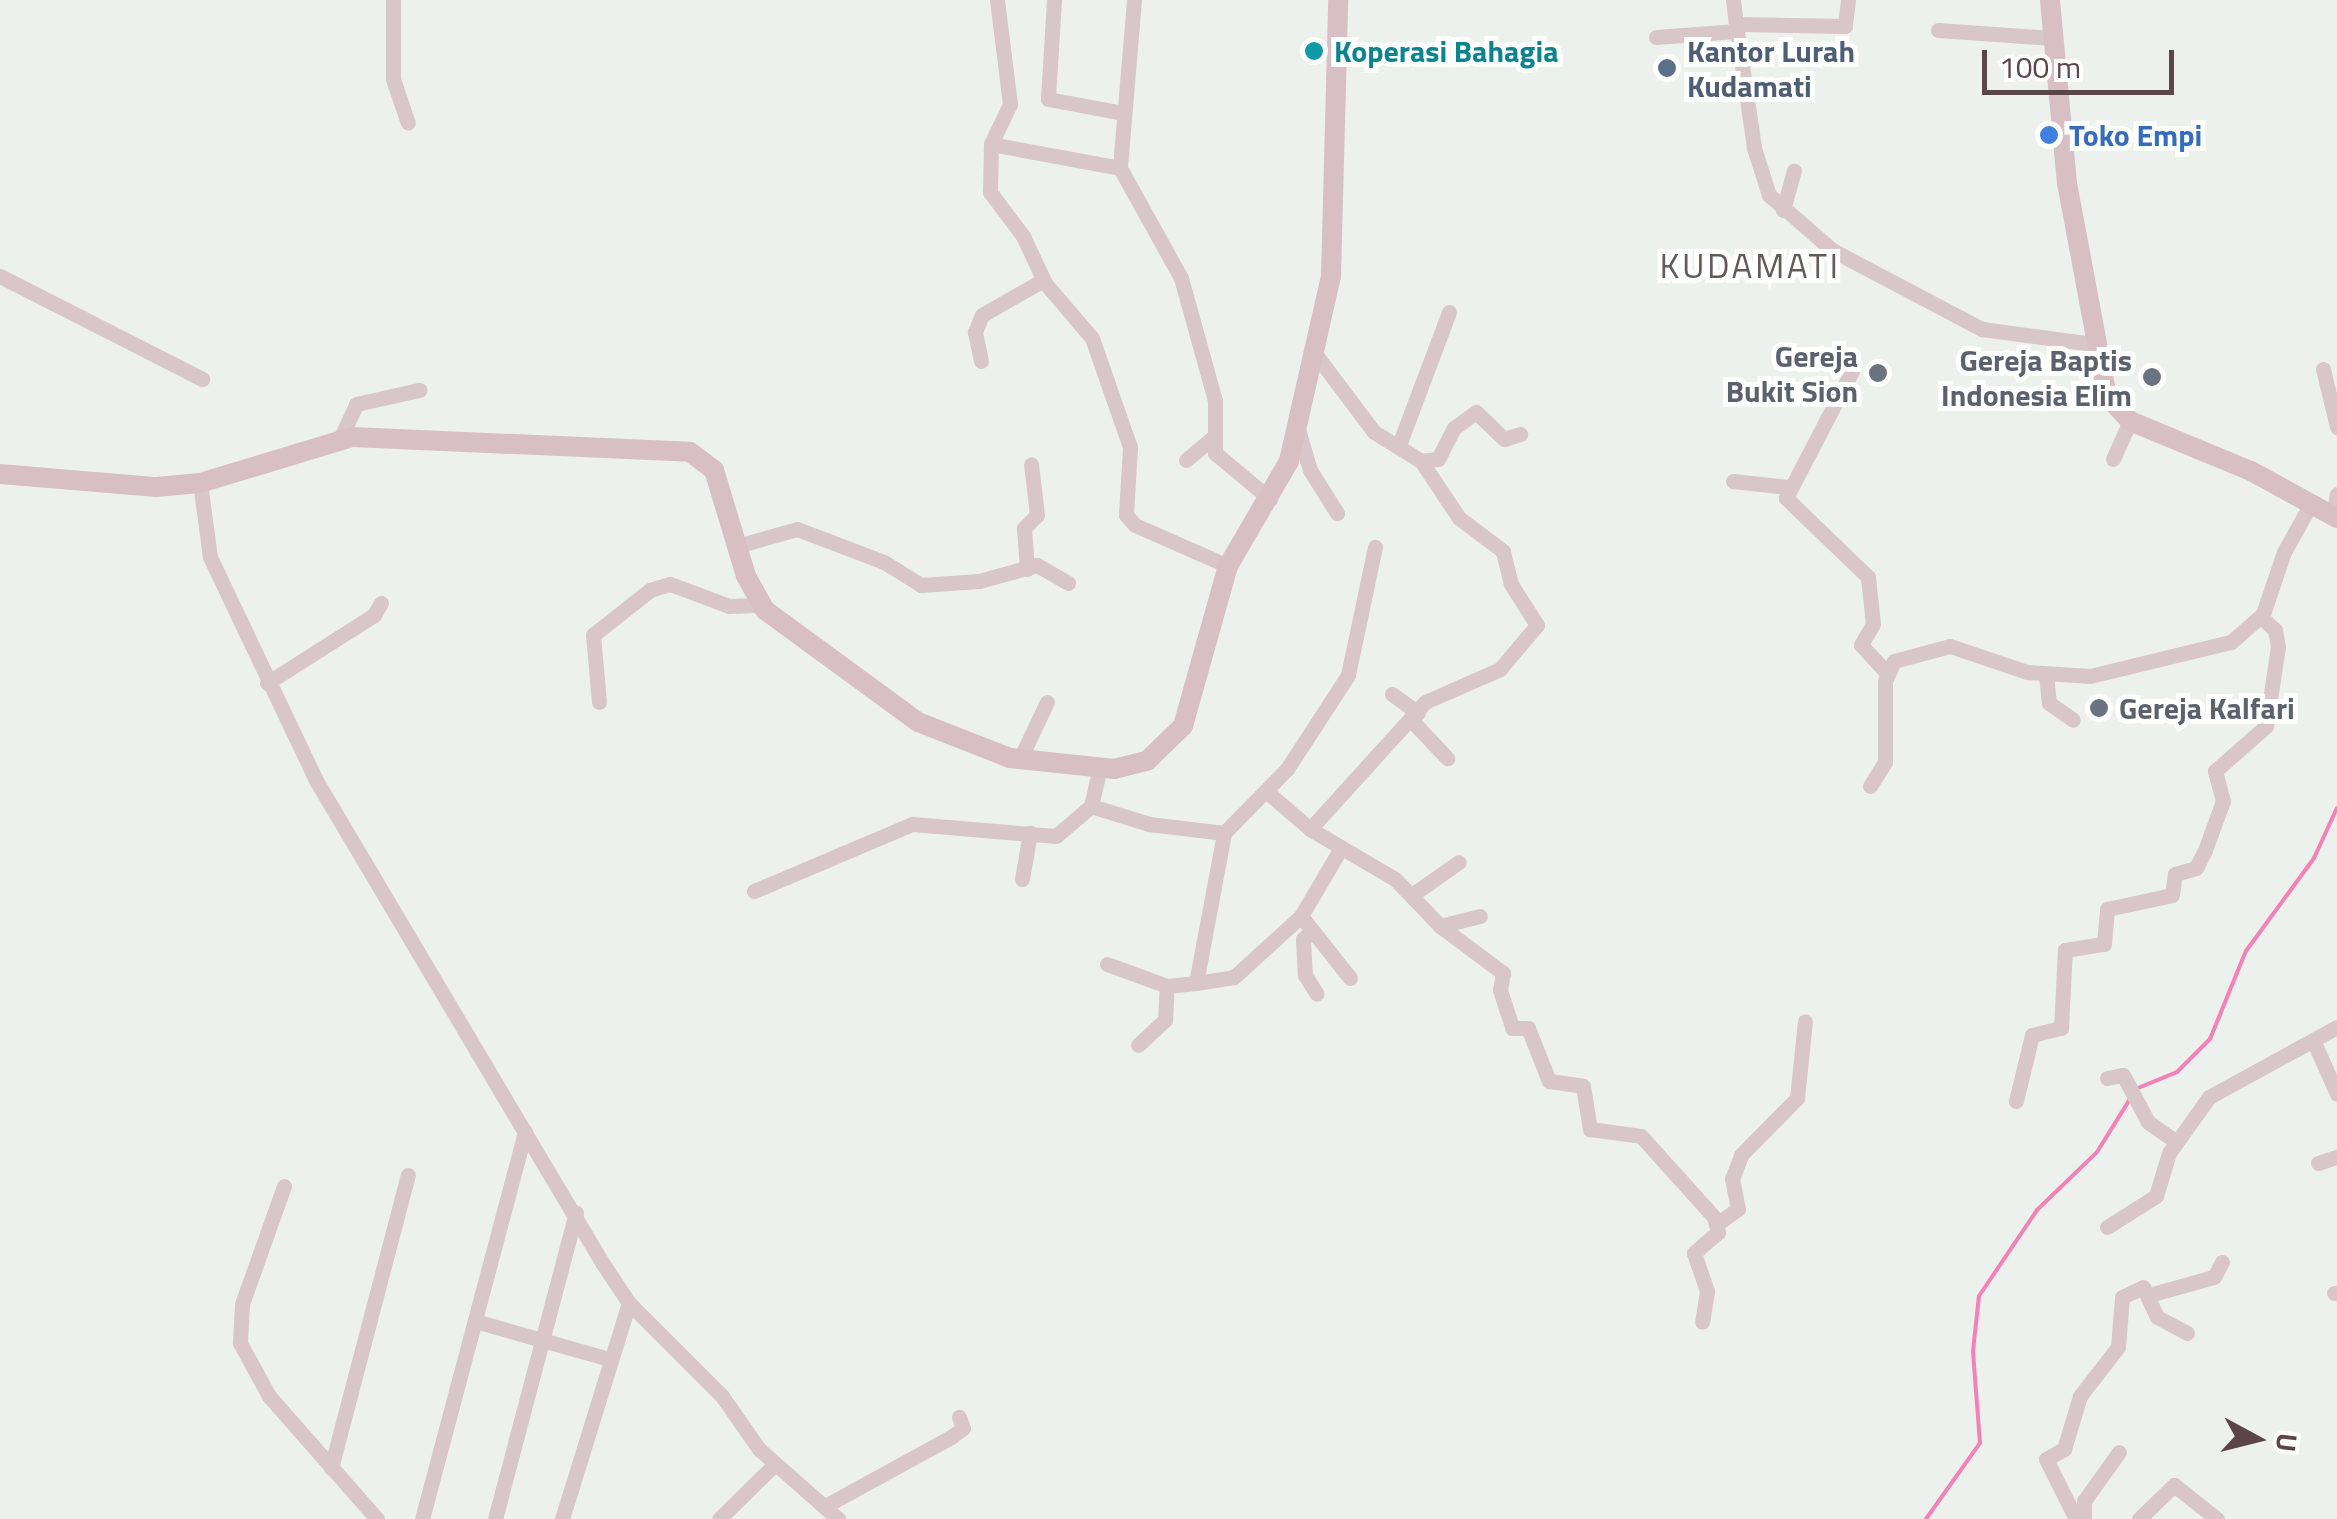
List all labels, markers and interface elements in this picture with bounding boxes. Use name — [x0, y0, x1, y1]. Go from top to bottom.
scale bar — [1987, 30, 2180, 92]
place label: Koperasi Bahagia — [1334, 33, 1558, 69]
place label: Kantor Lurah Kudamati — [1687, 33, 1855, 104]
marker: Koperasi Bahagia — [1303, 40, 1325, 62]
text: 100 m — [1999, 44, 2081, 90]
marker: Kantor Lurah Kudamati — [1656, 57, 1678, 79]
place label: Toko Empi — [2069, 117, 2202, 153]
marker: Toko Empi — [2038, 124, 2060, 146]
district label: KUDAMATI — [1659, 244, 1841, 286]
place label: Gereja Bukit Sion — [1726, 338, 1858, 408]
place label: Gereja Baptis Indonesia Elim — [1941, 342, 2132, 412]
marker: Gereja Bukit Sion — [1867, 362, 1889, 384]
marker: Gereja Baptis Indonesia Elim — [2141, 366, 2163, 388]
place label: Gereja Kalfari — [2119, 690, 2295, 726]
marker: Gereja Kalfari — [2088, 697, 2110, 719]
north arrow — [2207, 1389, 2307, 1489]
text: U — [2265, 1431, 2310, 1454]

